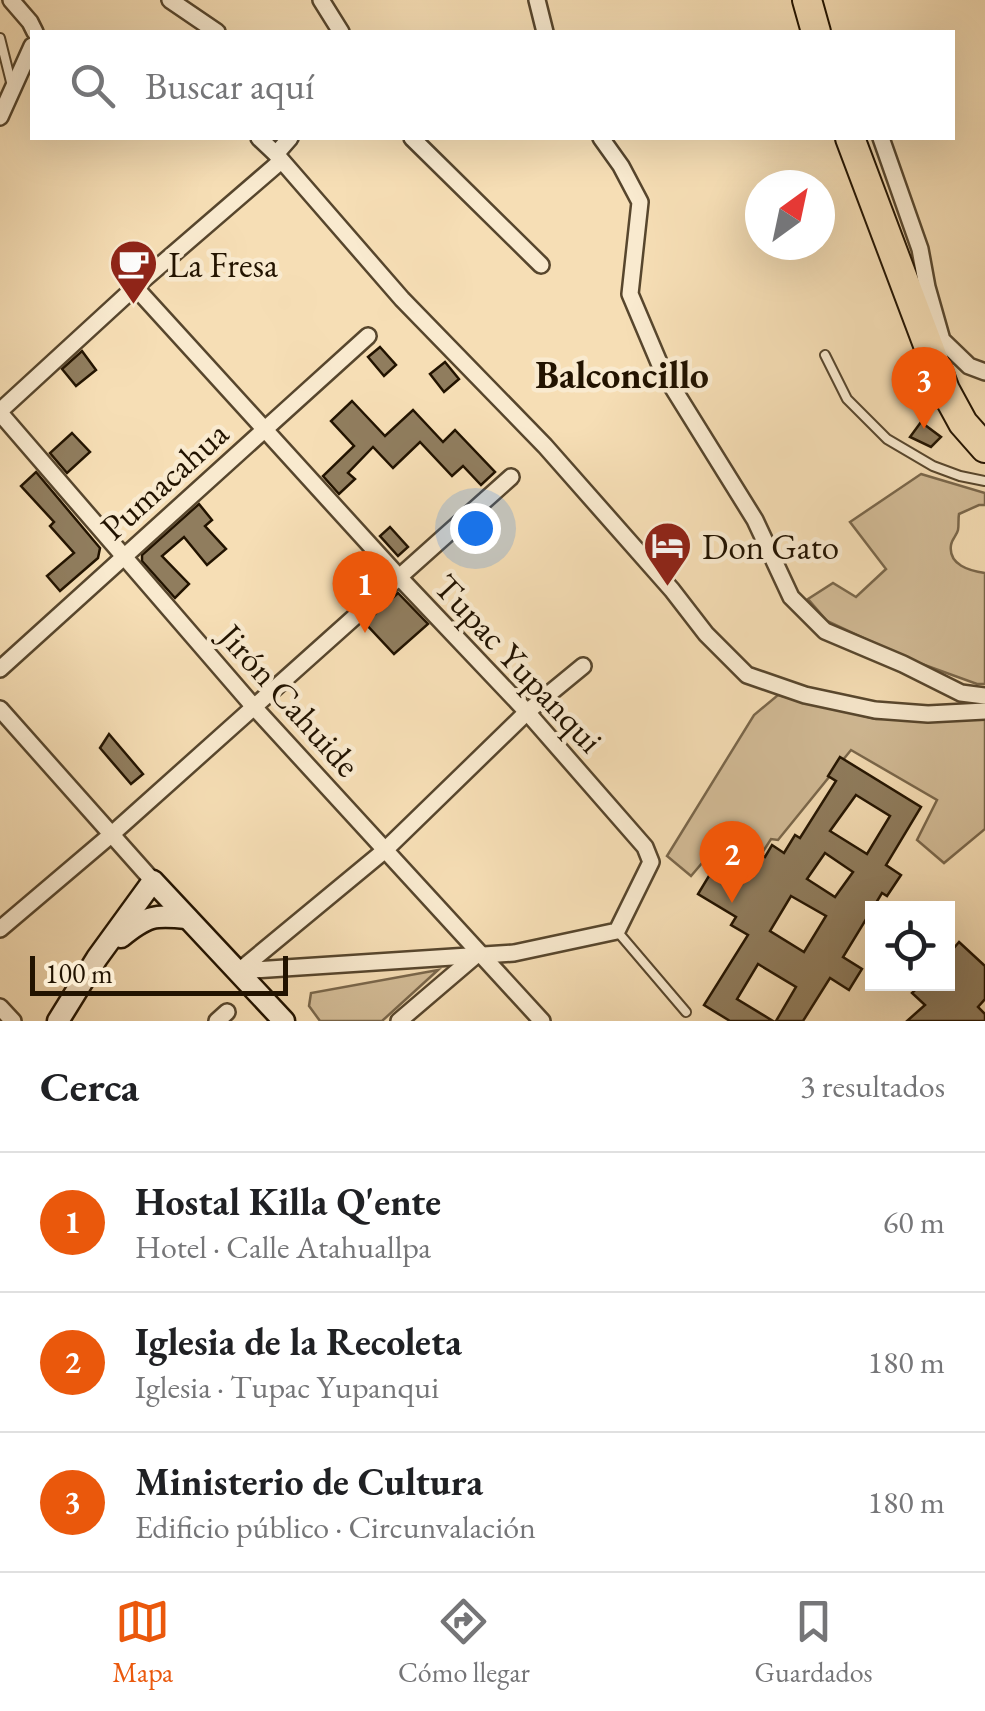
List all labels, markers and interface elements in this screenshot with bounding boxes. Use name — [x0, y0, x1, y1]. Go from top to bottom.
search box — [30, 30, 955, 140]
icon: search — [65, 58, 120, 113]
text: Buscar aquí — [145, 61, 314, 110]
north arrow — [745, 170, 835, 260]
cafe icon: La Fresa — [107, 238, 159, 306]
place label: La Fresa — [168, 242, 278, 287]
pin: 3 — [892, 346, 956, 429]
district label: Balconcillo — [535, 350, 709, 399]
street label: Pumacahua — [91, 411, 237, 549]
your location — [450, 503, 501, 554]
hotel icon: Don Gato — [641, 520, 693, 588]
place label: Don Gato — [702, 524, 839, 569]
pin: 1 — [332, 550, 398, 633]
street label: Tupac Yupanqui — [425, 564, 613, 762]
street label: Jirón Cahuide — [208, 612, 370, 786]
pin: 2 — [700, 820, 764, 903]
map controls — [865, 901, 955, 991]
button: locate — [865, 901, 955, 991]
scale bar — [30, 951, 288, 996]
text: 100 m — [45, 955, 113, 991]
text: Cerca — [40, 1059, 139, 1114]
text: 3 resultados — [800, 1065, 945, 1107]
text: Hostal Killa Q'ente — [135, 1177, 441, 1226]
text: 1 — [64, 1201, 81, 1243]
text: 60 m — [883, 1201, 945, 1243]
text: Hotel · Calle Atahuallpa — [135, 1226, 431, 1268]
text: Iglesia de la Recoleta — [135, 1317, 462, 1366]
text: 2 — [64, 1341, 81, 1383]
text: 180 m — [868, 1341, 945, 1383]
text: Iglesia · Tupac Yupanqui — [135, 1366, 439, 1408]
text: Ministerio de Cultura — [135, 1457, 483, 1506]
text: 3 — [64, 1481, 81, 1523]
text: 180 m — [868, 1481, 945, 1523]
text: Edificio público · Circunvalación — [135, 1506, 536, 1548]
tab: Mapa — [112, 1594, 173, 1690]
tab: Cómo llegar — [398, 1594, 530, 1690]
tab: Guardados — [755, 1594, 873, 1690]

